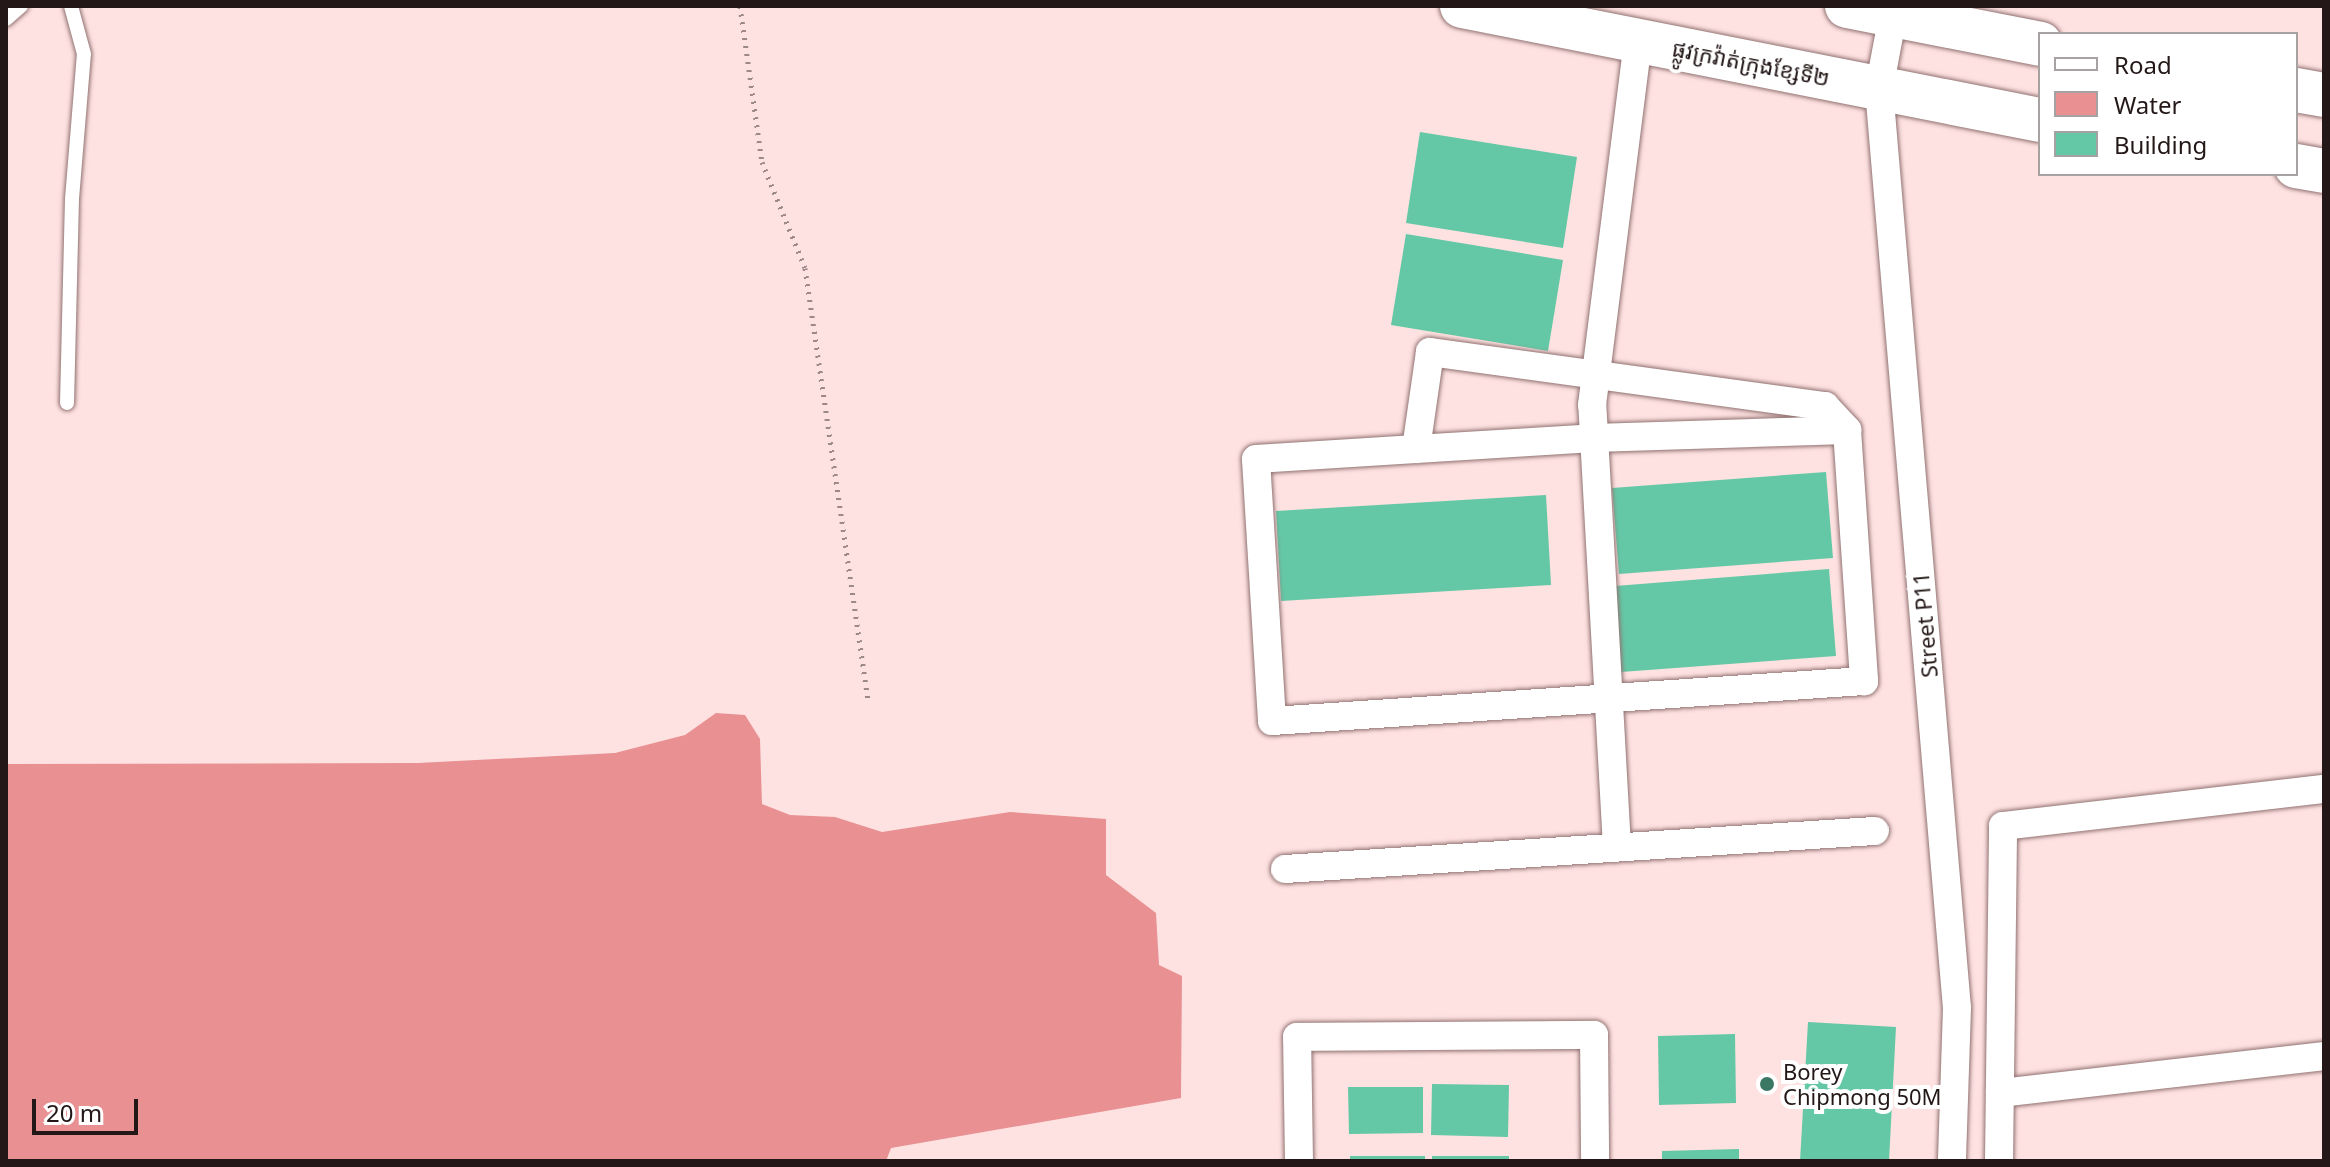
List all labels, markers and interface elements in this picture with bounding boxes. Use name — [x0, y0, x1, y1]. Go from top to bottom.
legend — [2038, 32, 2298, 176]
street label: ផ្លូវក្រវ៉ាត់ក្រុងខ្សែទី២ — [1670, 35, 1832, 91]
text: Road — [2114, 48, 2172, 81]
text: Water — [2114, 88, 2181, 121]
text: Building — [2114, 128, 2207, 161]
street label: Street P11 — [1907, 571, 1943, 679]
place label: Borey Chipmong 50M — [1783, 1058, 1942, 1110]
marker: Borey Chipmong 50M — [1758, 1075, 1776, 1093]
scale bar — [36, 1083, 142, 1133]
text: 20 m — [46, 1096, 102, 1129]

